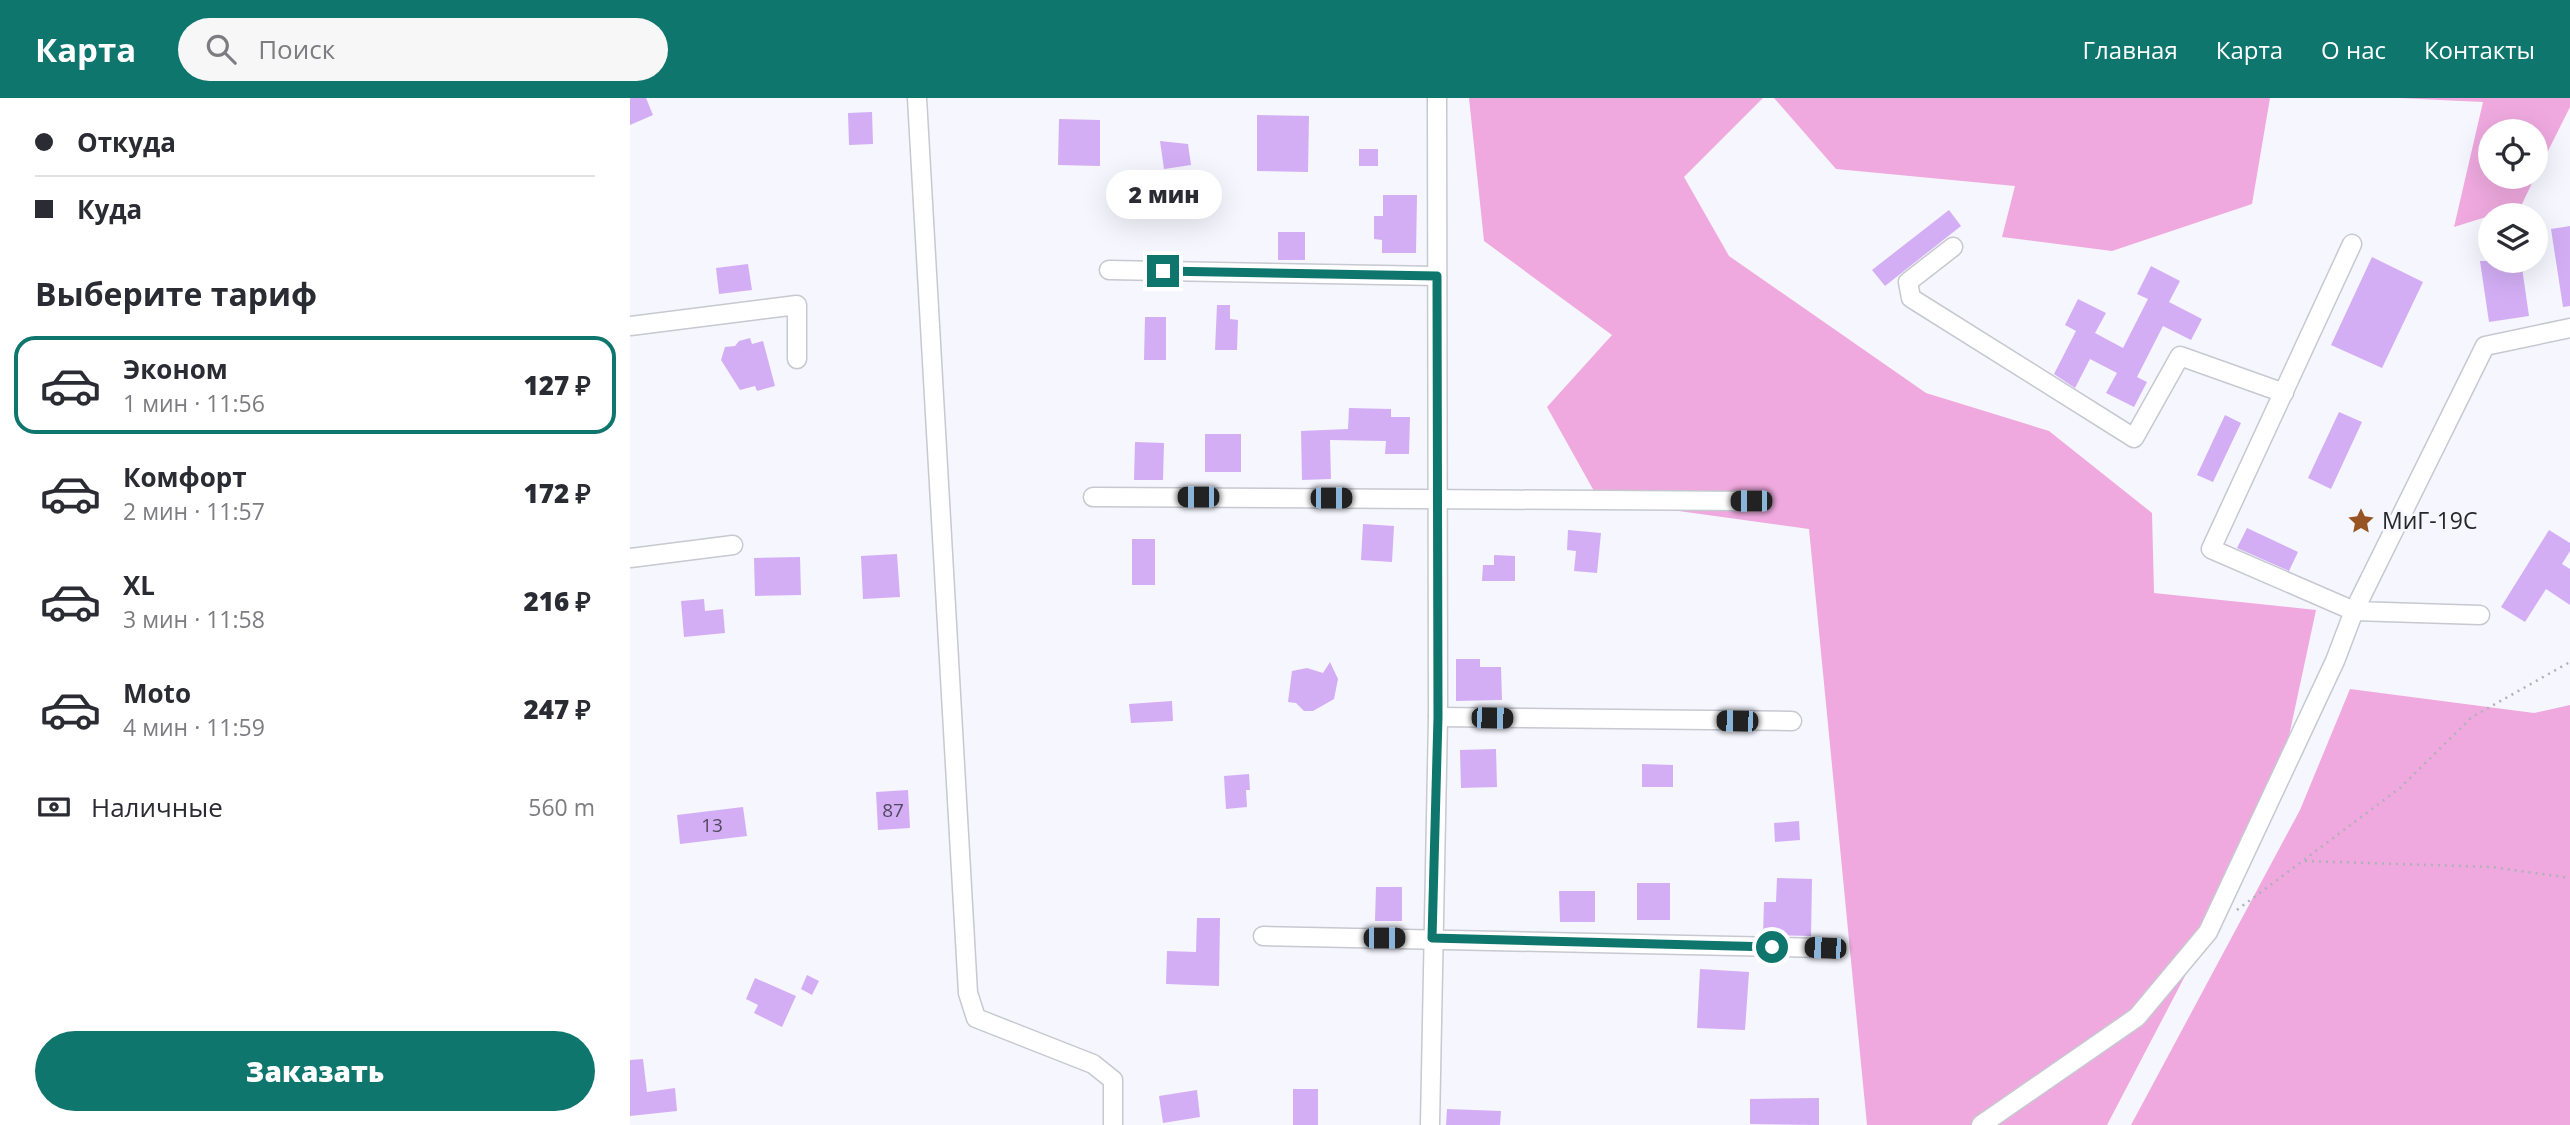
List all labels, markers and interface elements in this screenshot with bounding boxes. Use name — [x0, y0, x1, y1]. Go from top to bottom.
search box — [178, 18, 668, 81]
text: Карта — [35, 27, 136, 72]
icon: search — [202, 30, 240, 68]
text: Поиск — [258, 31, 335, 67]
text: Главная — [2083, 33, 2178, 66]
text: Карта — [2216, 33, 2283, 66]
text: О нас — [2321, 33, 2386, 66]
text: Контакты — [2424, 33, 2535, 66]
map controls — [2478, 119, 2548, 273]
button: locate — [2478, 119, 2548, 189]
text: Откуда — [77, 124, 176, 160]
callout: 2 мин — [1105, 170, 1221, 218]
text: 2 мин — [1129, 178, 1199, 210]
text: Куда — [77, 191, 142, 227]
button: layers — [2478, 203, 2548, 273]
route end — [1147, 255, 1179, 287]
text: Выберите тариф — [35, 272, 317, 315]
text: Эконом — [123, 351, 228, 387]
icon: car — [39, 354, 102, 417]
text: 127 ₽ — [523, 367, 591, 403]
text: 1 мин · 11:56 — [123, 387, 265, 419]
text: Комфорт — [123, 459, 247, 495]
icon: car — [39, 462, 102, 525]
text: 172 ₽ — [523, 475, 591, 511]
car — [1178, 487, 1220, 508]
car — [1311, 488, 1353, 509]
car — [1731, 491, 1773, 512]
text: 2 мин · 11:57 — [123, 495, 265, 527]
place label: МиГ-19С — [2382, 504, 2477, 536]
place icon: МиГ-19С — [2346, 506, 2376, 536]
text: XL — [123, 567, 155, 603]
icon: car — [39, 570, 102, 633]
text: 216 ₽ — [523, 583, 591, 619]
text: 3 мин · 11:58 — [123, 603, 265, 635]
text: Moto — [123, 675, 191, 711]
icon: car — [39, 678, 102, 741]
text: 247 ₽ — [523, 691, 591, 727]
car — [1471, 707, 1514, 729]
car — [1716, 710, 1759, 732]
text: 4 мин · 11:59 — [123, 711, 265, 743]
icon: cash — [35, 788, 73, 826]
text: Наличные — [91, 789, 223, 825]
text: 560 m — [528, 791, 595, 823]
house number: 87 — [882, 797, 904, 823]
house number: 13 — [701, 812, 723, 838]
car — [1364, 928, 1406, 949]
route start — [1756, 931, 1788, 963]
car — [1804, 937, 1847, 959]
button: Заказать — [35, 1031, 595, 1111]

